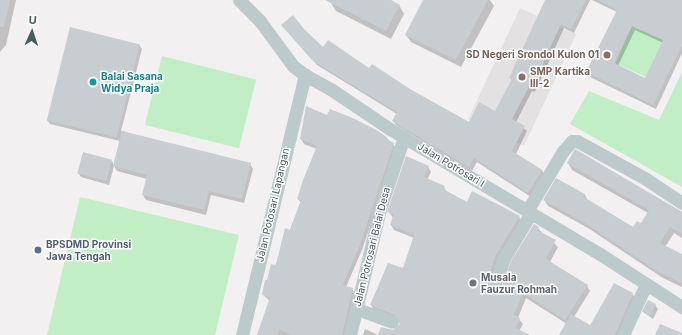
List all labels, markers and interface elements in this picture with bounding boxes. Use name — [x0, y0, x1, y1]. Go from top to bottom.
north arrow — [12, 12, 52, 52]
text: U — [28, 13, 37, 27]
place label: SD Negeri Srondol Kulon 01 — [466, 49, 599, 61]
marker: SD Negeri Srondol Kulon 01 — [602, 50, 612, 60]
place label: SMP Kartika III-2 — [530, 65, 590, 88]
place label: Balai Sasana Widya Praja — [101, 70, 163, 94]
marker: SMP Kartika III-2 — [517, 72, 527, 82]
marker: Balai Sasana Widya Praja — [88, 77, 98, 87]
street label: Jalan Potrosari I — [415, 140, 487, 190]
street label: Jalan Potosari Lapangan — [254, 147, 292, 263]
street label: Jalan Potrosari Balai Desa — [351, 186, 393, 308]
place label: BPSDMD Provinsi Jawa Tengah — [46, 238, 131, 262]
marker: BPSDMD Provinsi Jawa Tengah — [33, 245, 43, 255]
place label: Musala Fauzur Rohmah — [481, 271, 557, 294]
marker: Musala Fauzur Rohmah — [468, 278, 478, 288]

